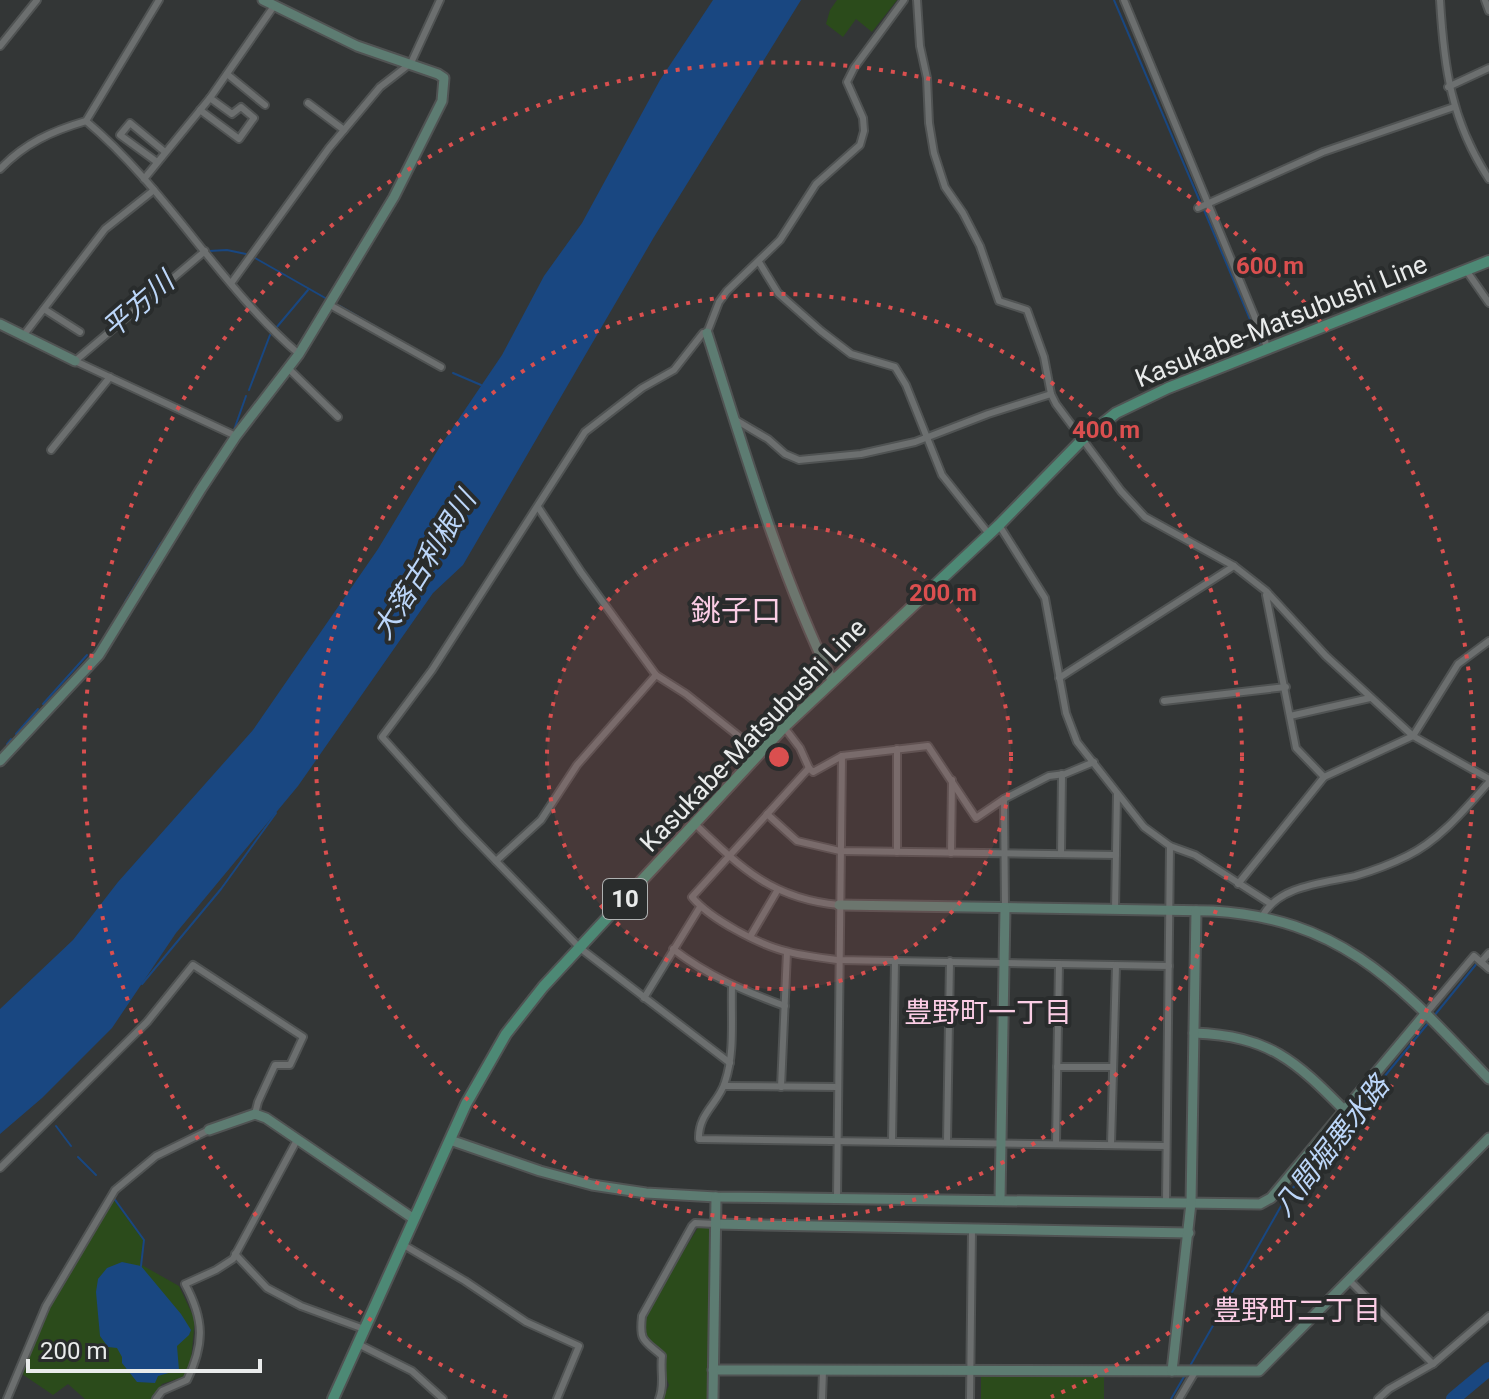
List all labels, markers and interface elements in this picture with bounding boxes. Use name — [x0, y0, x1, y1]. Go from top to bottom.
street label: Kasukabe-Matsubushi Line — [1131, 249, 1431, 393]
text: 600 m — [1236, 252, 1304, 280]
water label: 平方川 — [95, 263, 183, 345]
text: 400 m — [1072, 416, 1140, 444]
water label: 大落古利根川 — [365, 482, 484, 645]
text: 200 m — [909, 579, 977, 607]
district label: 銚子口 — [691, 593, 781, 628]
street label: Kasukabe-Matsubushi Line — [634, 612, 872, 858]
centre of rings — [765, 743, 793, 771]
road number: 10 — [603, 879, 647, 919]
district label: 豊野町一丁目 — [904, 996, 1072, 1029]
water label: 八間堀悪水路 — [1266, 1068, 1397, 1222]
district label: 豊野町二丁目 — [1213, 1294, 1381, 1327]
scale bar — [28, 1323, 260, 1373]
text: 200 m — [40, 1337, 107, 1365]

